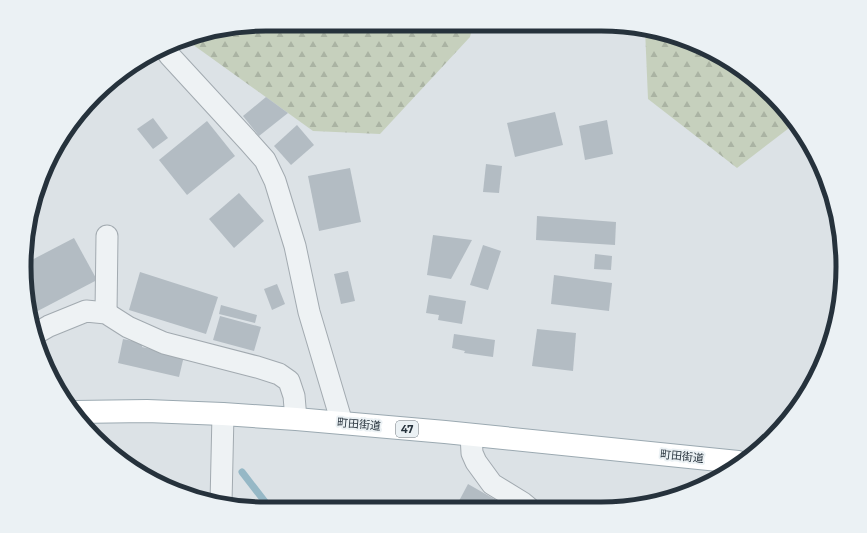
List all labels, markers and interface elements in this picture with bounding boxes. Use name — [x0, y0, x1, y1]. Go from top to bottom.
street label: 町田街道 — [336, 415, 382, 433]
road number: 47 — [396, 421, 418, 437]
street label: 町田街道 — [659, 447, 705, 465]

